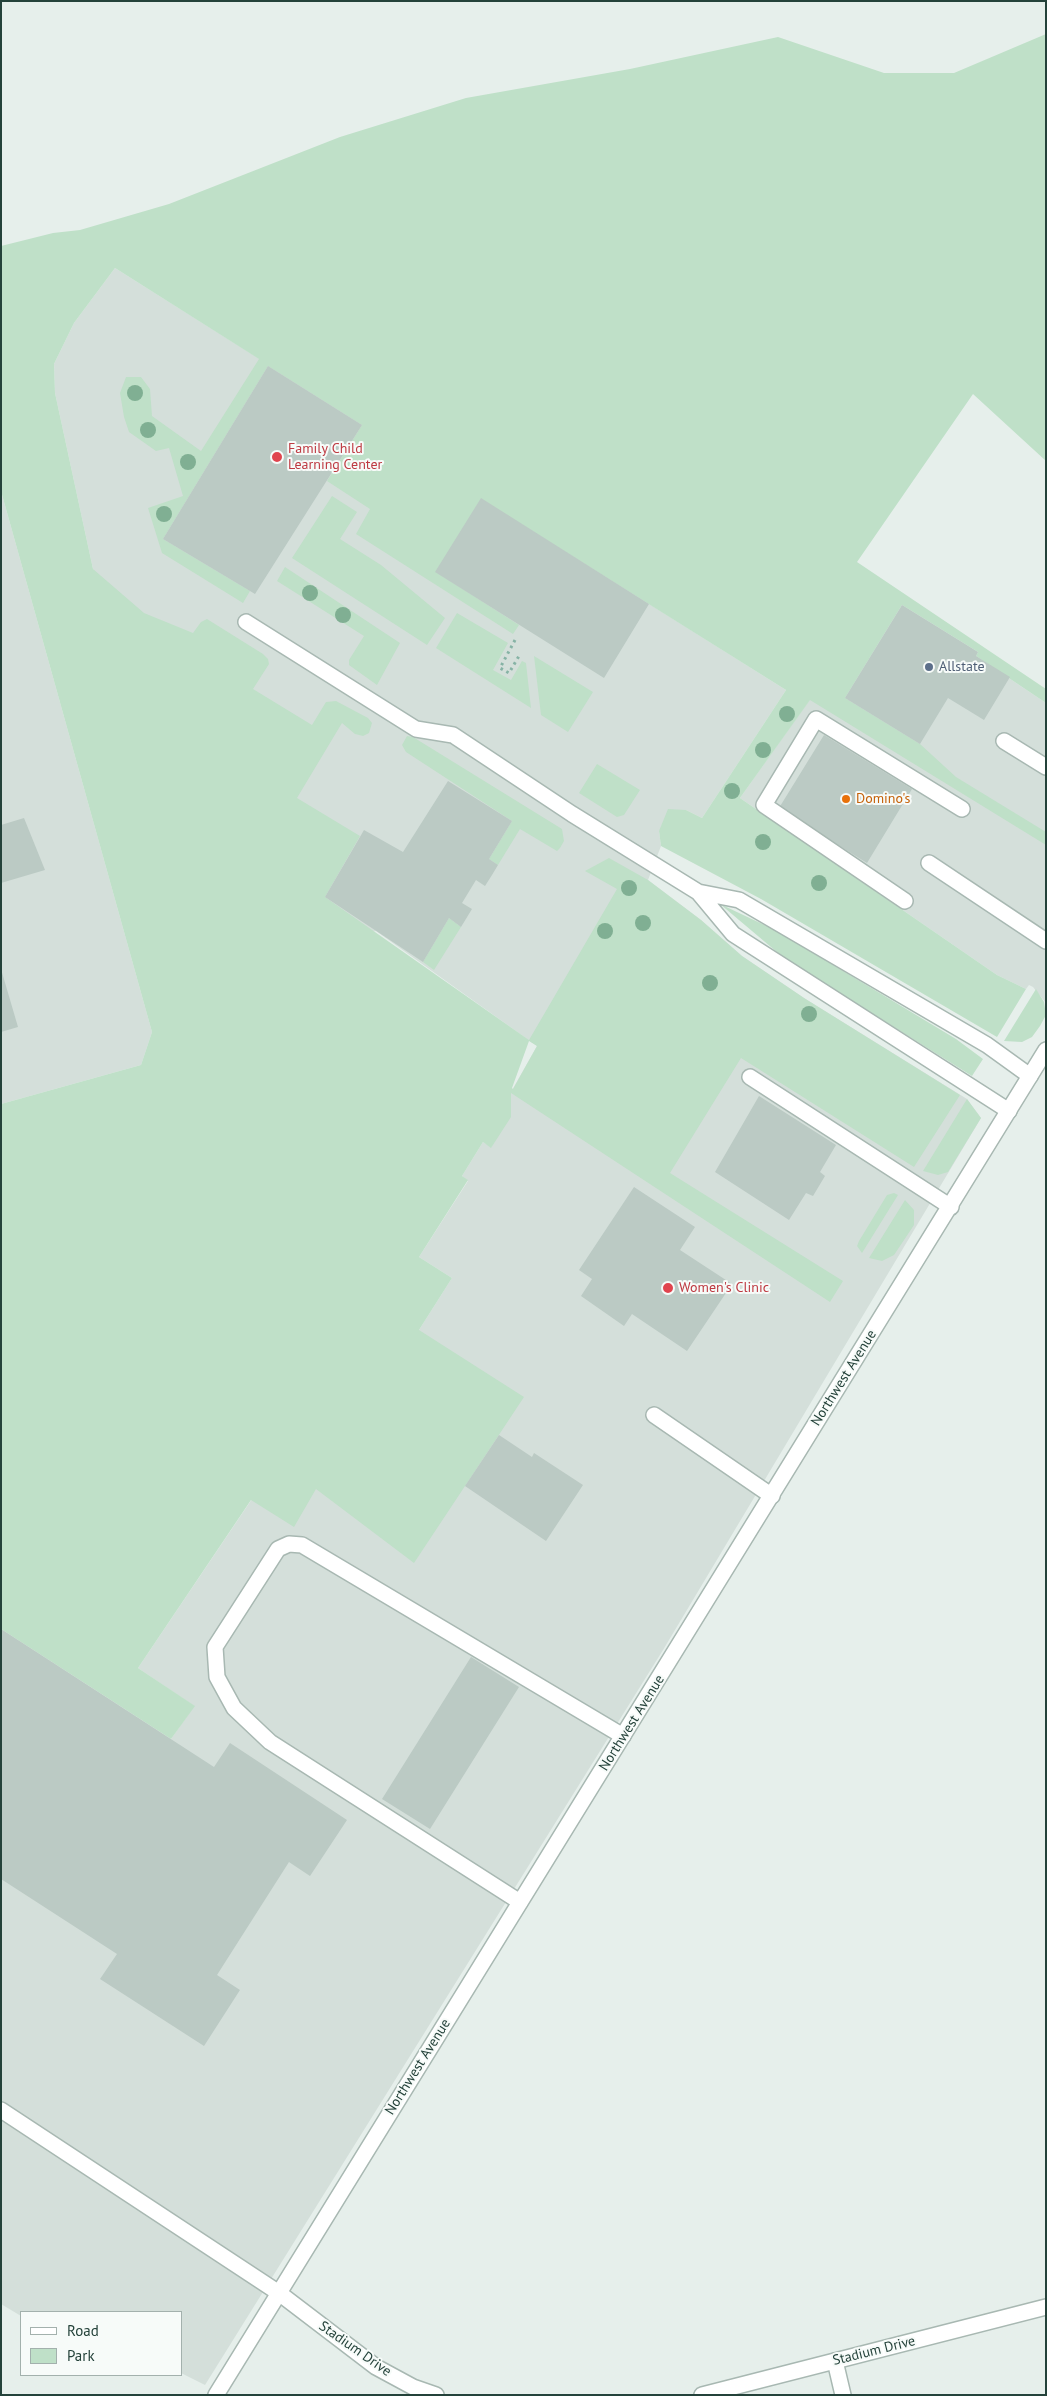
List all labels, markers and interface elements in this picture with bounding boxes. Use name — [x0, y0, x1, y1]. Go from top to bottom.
place label: Family Child Learning Center — [288, 441, 382, 474]
marker: Family Child Learning Center — [270, 450, 284, 464]
place label: Allstate — [939, 659, 985, 675]
marker: Allstate — [923, 661, 935, 673]
place label: Domino's — [856, 791, 910, 807]
marker: Domino's — [840, 793, 852, 805]
place label: Women's Clinic — [679, 1280, 769, 1296]
marker: Women's Clinic — [661, 1281, 675, 1295]
street label: Northwest Avenue — [808, 1327, 880, 1429]
street label: Northwest Avenue — [596, 1672, 668, 1774]
street label: Northwest Avenue — [382, 2016, 454, 2118]
legend — [20, 2311, 182, 2376]
street label: Stadium Drive — [316, 2318, 394, 2380]
text: Road — [67, 2321, 99, 2340]
street label: Stadium Drive — [831, 2333, 917, 2369]
text: Park — [67, 2346, 95, 2365]

